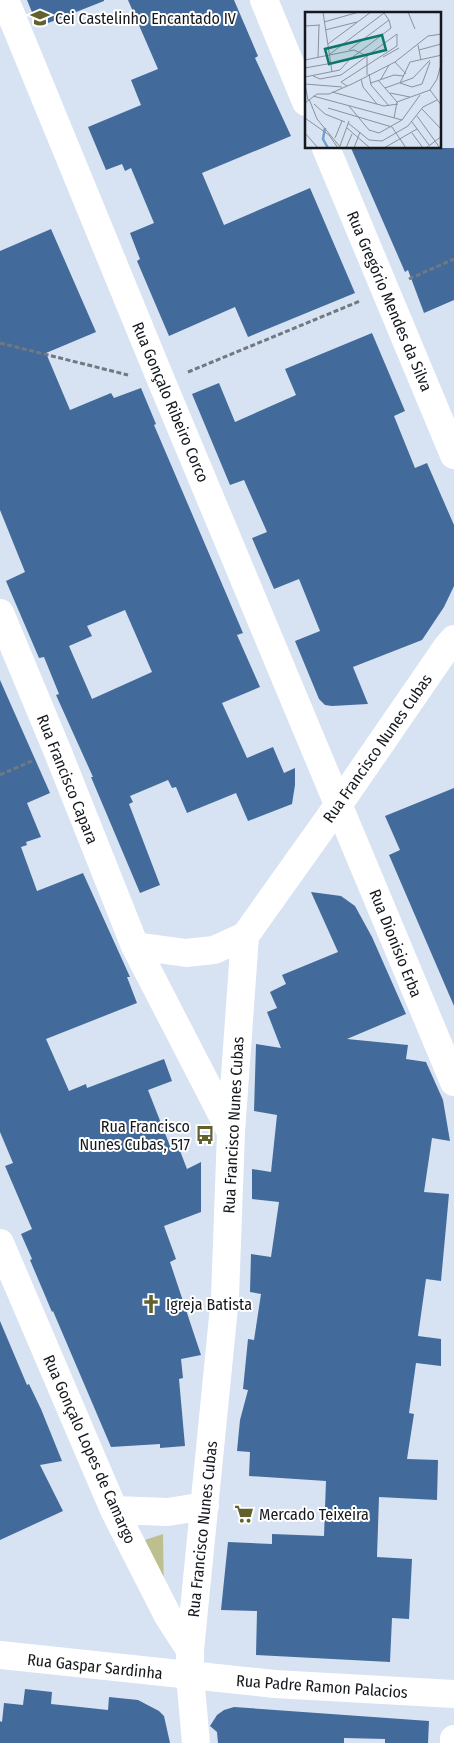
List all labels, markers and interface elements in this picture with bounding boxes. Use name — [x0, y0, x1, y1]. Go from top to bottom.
school or university icon: Cei Castelinho Encantado IV — [29, 7, 51, 29]
place label: Cei Castelinho Encantado IV — [55, 9, 237, 28]
inset map — [305, 12, 442, 149]
street label: Rua Gregório Mendes da Silva — [343, 208, 436, 394]
street label: Rua Gonçalo Ribeiro Corco — [128, 319, 213, 485]
street label: Rua Francisco Nunes Cubas — [319, 670, 436, 826]
street label: Rua Francisco Capara — [33, 712, 102, 847]
street label: Rua Dionisio Erba — [365, 886, 426, 1000]
street label: Rua Francisco Nunes Cubas — [219, 1036, 248, 1214]
place label: Rua Francisco Nunes Cubas, 517 — [79, 1117, 191, 1154]
bus stop icon: Rua Francisco Nunes Cubas, 517 — [194, 1124, 216, 1146]
church icon: Igreja Batista — [140, 1293, 162, 1315]
place label: Igreja Batista — [166, 1295, 252, 1314]
street label: Rua Gonçalo Lopes de Camargo — [39, 1352, 140, 1547]
street label: Rua Francisco Nunes Cubas — [184, 1440, 221, 1618]
supermarket icon: Mercado Teixeira — [233, 1503, 255, 1525]
place label: Mercado Teixeira — [259, 1505, 369, 1524]
street label: Rua Gaspar Sardinha — [26, 1650, 164, 1683]
street label: Rua Padre Ramon Palacios — [235, 1671, 409, 1702]

